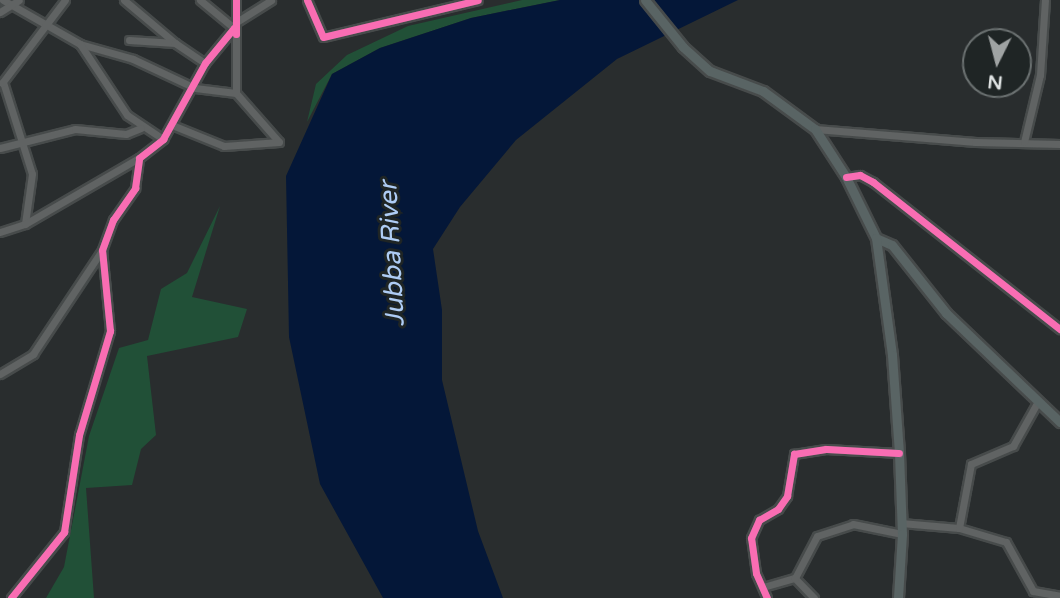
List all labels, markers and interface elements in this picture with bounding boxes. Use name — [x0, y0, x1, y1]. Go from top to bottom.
north arrow — [962, 28, 1032, 98]
text: N — [986, 70, 1004, 94]
water label: Jubba River — [373, 181, 411, 327]

